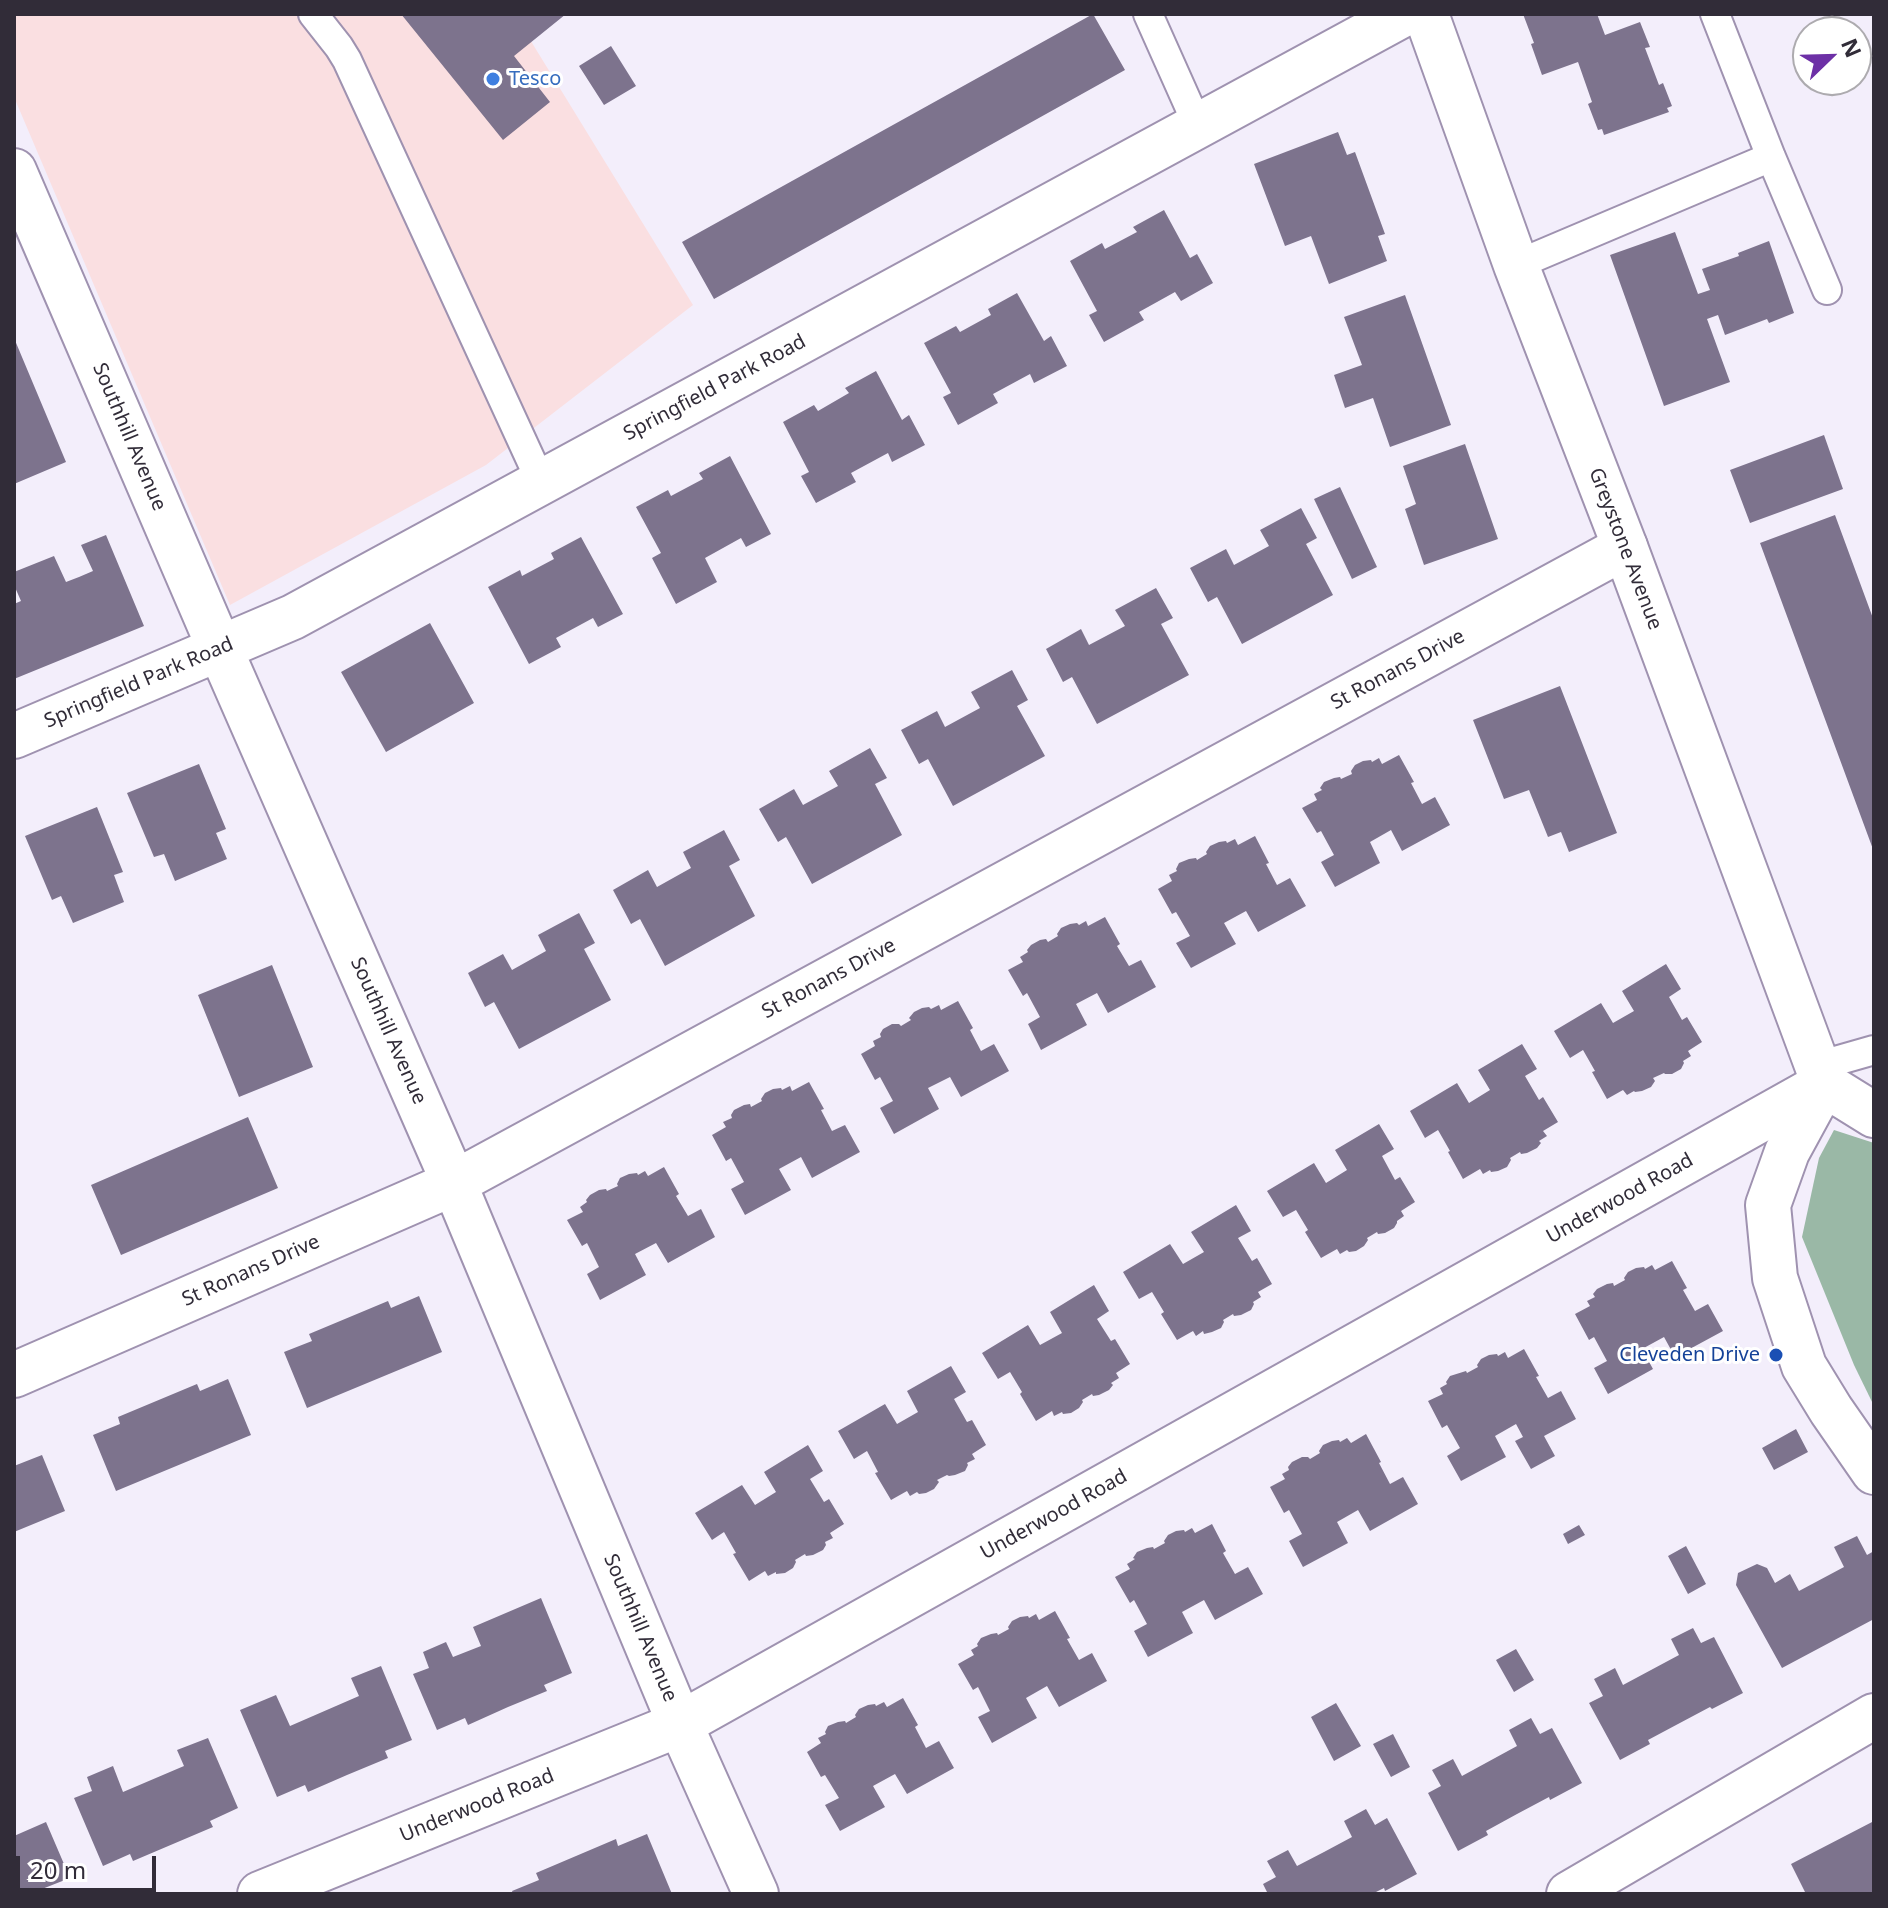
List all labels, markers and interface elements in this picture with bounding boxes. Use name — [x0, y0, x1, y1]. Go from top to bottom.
north arrow — [1792, 16, 1872, 96]
text: N — [1835, 33, 1870, 61]
place label: Tesco — [509, 67, 561, 91]
marker: Tesco — [484, 70, 502, 88]
street label: Springfield Park Road — [620, 330, 810, 446]
street label: Southhill Avenue — [87, 359, 171, 515]
street label: Greystone Avenue — [1583, 465, 1667, 633]
street label: St Ronans Drive — [1327, 625, 1469, 715]
street label: Springfield Park Road — [41, 632, 237, 734]
street label: St Ronans Drive — [758, 934, 900, 1024]
street label: Southhill Avenue — [345, 954, 431, 1108]
street label: Underwood Road — [1542, 1149, 1698, 1249]
street label: St Ronans Drive — [178, 1230, 324, 1312]
place label: Cleveden Drive — [1619, 1343, 1760, 1367]
marker: Cleveden Drive — [1767, 1346, 1785, 1364]
street label: Underwood Road — [976, 1465, 1132, 1565]
street label: Southhill Avenue — [598, 1550, 682, 1706]
street label: Underwood Road — [396, 1764, 558, 1848]
scale bar — [20, 1840, 160, 1890]
text: 20 m — [30, 1853, 86, 1886]

